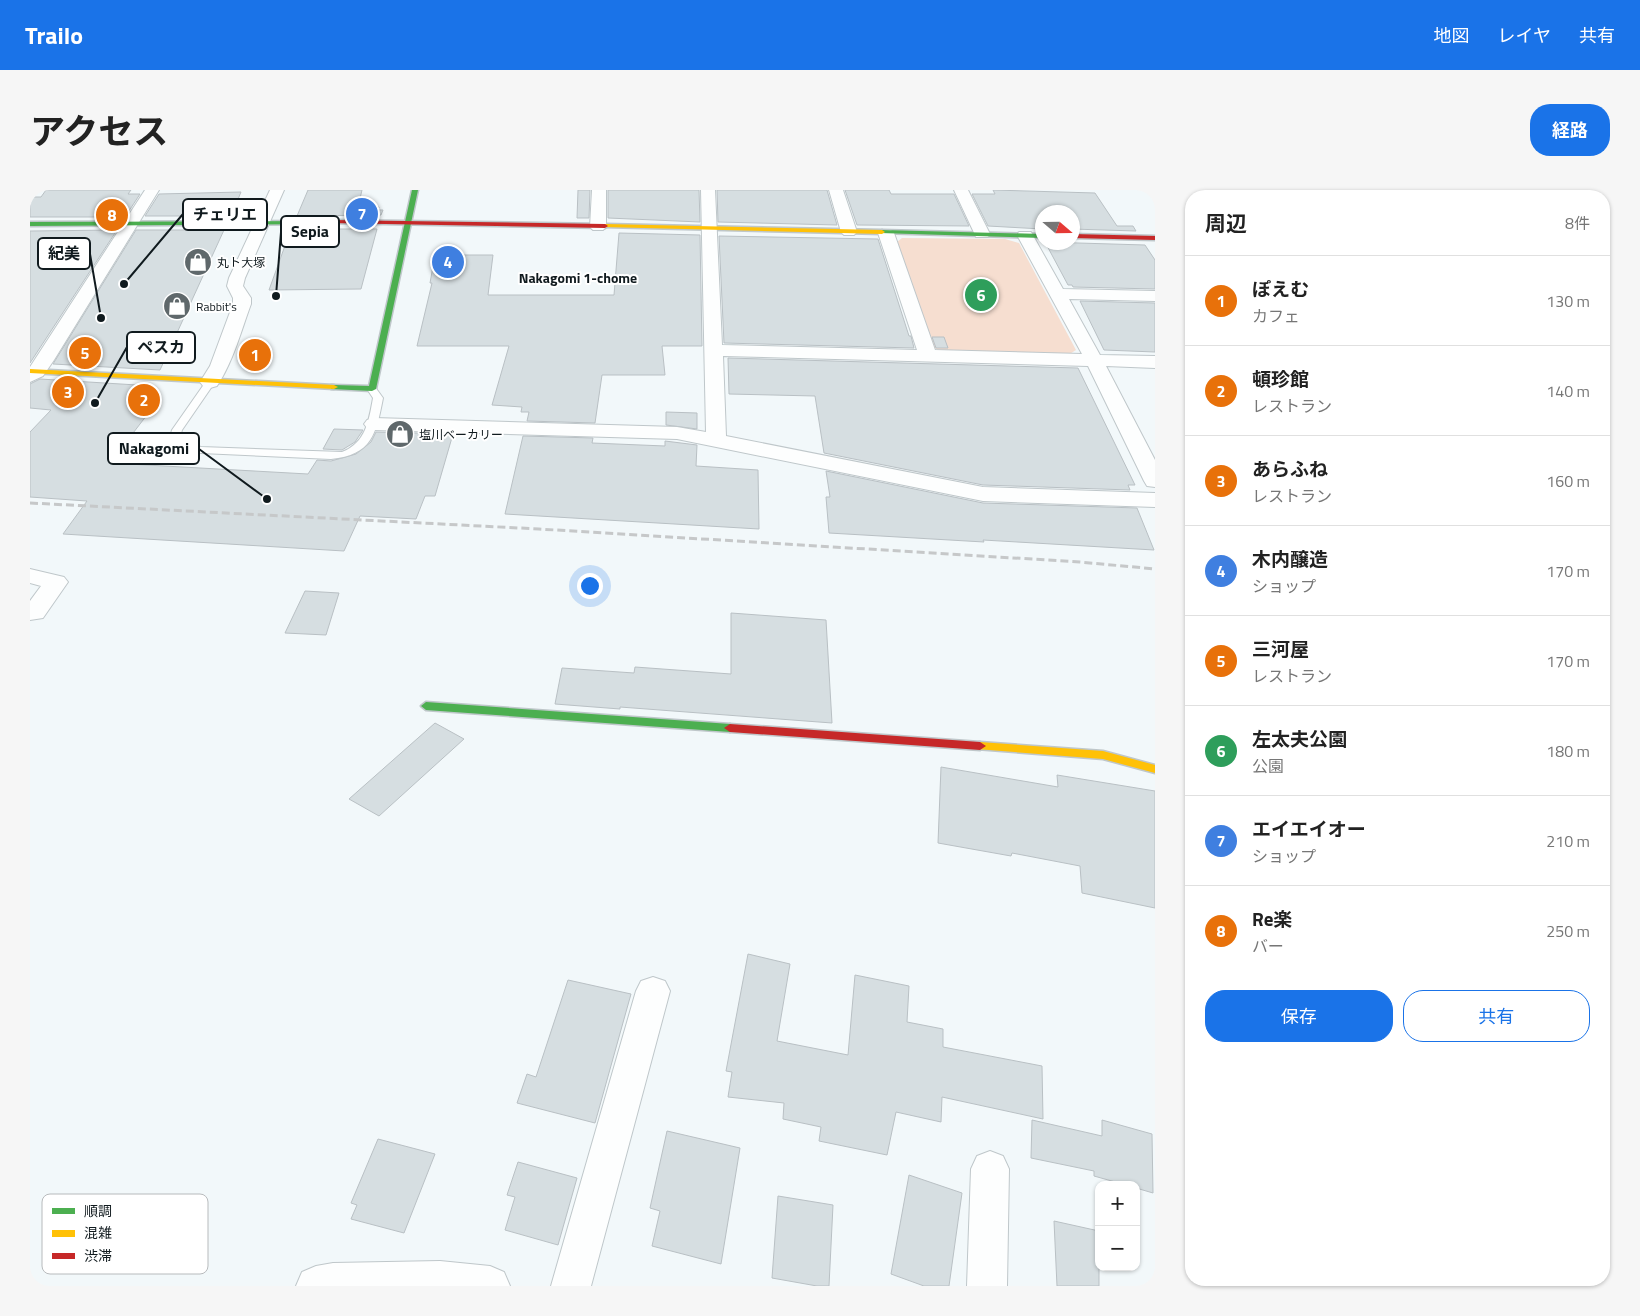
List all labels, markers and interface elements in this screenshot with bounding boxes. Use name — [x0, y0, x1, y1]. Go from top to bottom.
text: Trailo — [25, 17, 83, 53]
text: 地図 — [1434, 22, 1470, 49]
text: レイヤ — [1498, 22, 1551, 49]
text: 共有 — [1579, 22, 1615, 49]
text: アクセス — [30, 104, 168, 158]
button: 経路 — [1530, 104, 1610, 156]
pin: 7 — [346, 195, 378, 233]
pin: 8 — [96, 196, 128, 234]
callout: チェリエ — [183, 199, 267, 230]
text: チェリエ — [193, 202, 257, 226]
north arrow — [1035, 205, 1080, 250]
text: 周辺 — [1205, 207, 1247, 239]
text: 8件 — [1565, 211, 1590, 235]
callout: Sepia — [281, 216, 339, 247]
text: Sepia — [291, 219, 329, 243]
callout: 紀美 — [38, 238, 90, 269]
text: 紀美 — [48, 241, 80, 265]
pin: 4 — [432, 243, 464, 281]
shop icon: 丸ト大塚 — [183, 247, 213, 277]
place label: 丸ト大塚 — [217, 253, 265, 272]
district label: Nakagomi 1-chome — [519, 267, 637, 288]
text: ぽえむ — [1252, 274, 1309, 303]
pin: 6 — [965, 276, 997, 314]
text: 1 — [1217, 289, 1225, 313]
text: 130 m — [1546, 289, 1590, 313]
shop icon: Rabbit's — [162, 291, 192, 321]
place label: Rabbit's — [196, 297, 237, 316]
text: カフェ — [1252, 304, 1300, 328]
callout: ペスカ — [127, 332, 195, 363]
pin: 5 — [69, 334, 101, 372]
text: ペスカ — [137, 335, 185, 359]
pin: 1 — [239, 336, 271, 374]
text: 頓珍館 — [1252, 364, 1309, 393]
pin: 3 — [52, 373, 84, 411]
text: 2 — [1217, 379, 1225, 403]
text: 140 m — [1546, 379, 1590, 403]
pin: 2 — [128, 381, 160, 419]
text: レストラン — [1252, 394, 1332, 418]
shop icon: 塩川ベーカリー — [385, 419, 415, 449]
place label: 塩川ベーカリー — [419, 425, 503, 444]
callout: Nakagomi — [108, 433, 199, 464]
text: Nakagomi — [119, 436, 189, 460]
text: あらふね — [1252, 454, 1328, 483]
text: 3 — [1217, 469, 1225, 493]
text: 160 m — [1546, 469, 1590, 493]
text: レストラン — [1252, 484, 1332, 508]
text: 木内醸造 — [1252, 544, 1328, 573]
text: 4 — [1217, 559, 1225, 583]
text: 170 m — [1546, 559, 1590, 583]
your location — [577, 573, 603, 599]
text: ショップ — [1252, 574, 1316, 598]
text: 三河屋 — [1252, 634, 1309, 663]
text: 5 — [1217, 649, 1225, 673]
text: 170 m — [1546, 649, 1590, 673]
text: レストラン — [1252, 664, 1332, 688]
text: 左太夫公園 — [1252, 724, 1347, 753]
text: 6 — [1217, 739, 1225, 763]
text: 180 m — [1546, 739, 1590, 763]
text: 公園 — [1252, 754, 1284, 778]
text: エイエイオー — [1252, 814, 1366, 843]
text: 7 — [1217, 829, 1225, 853]
text: 210 m — [1546, 829, 1590, 853]
text: ショップ — [1252, 844, 1316, 868]
text: Re楽 — [1252, 904, 1292, 933]
text: 8 — [1217, 919, 1225, 943]
text: 250 m — [1546, 919, 1590, 943]
text: バー — [1252, 934, 1284, 958]
button: 保存 — [1205, 990, 1393, 1042]
button: 共有 — [1403, 990, 1590, 1042]
map controls — [1095, 1181, 1140, 1271]
button: + — [1095, 1181, 1140, 1226]
legend — [42, 1194, 208, 1274]
text: 順調 — [84, 1200, 112, 1221]
text: 混雑 — [84, 1222, 112, 1243]
button: − — [1095, 1226, 1140, 1271]
text: 渋滞 — [84, 1245, 112, 1266]

